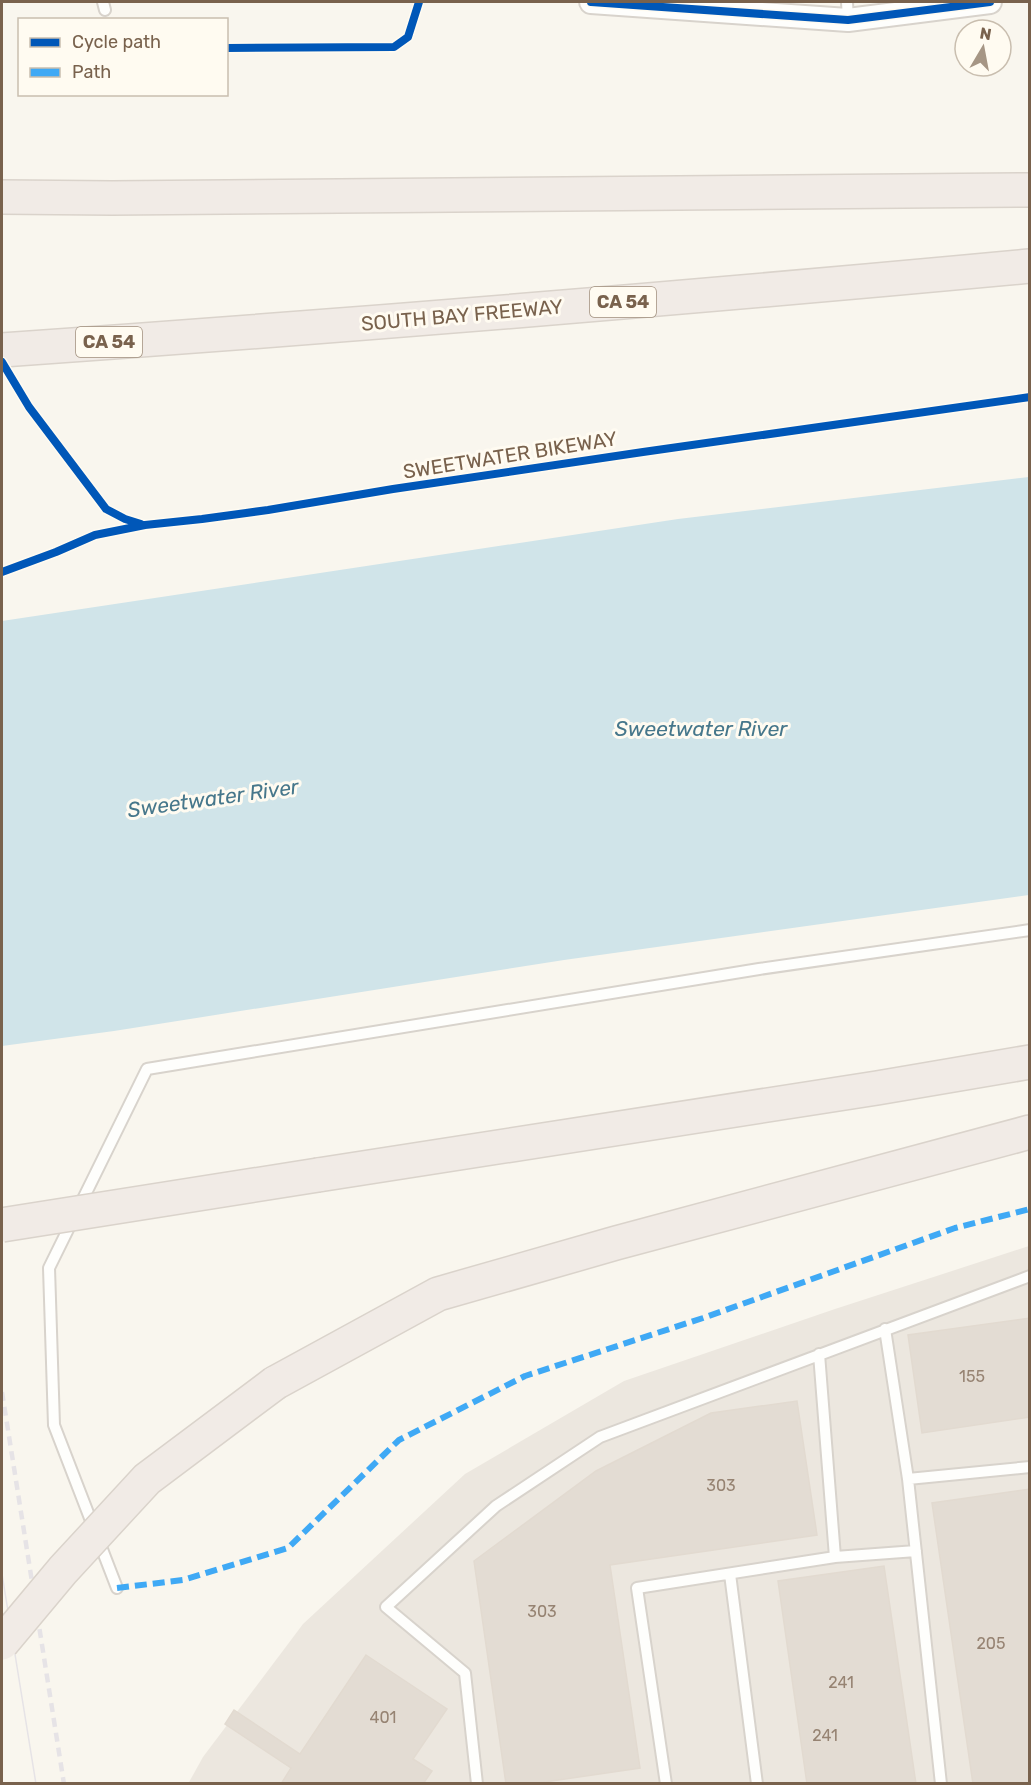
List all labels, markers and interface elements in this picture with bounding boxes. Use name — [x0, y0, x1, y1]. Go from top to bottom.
legend — [18, 18, 228, 96]
north arrow — [953, 18, 1013, 78]
text: N — [978, 23, 993, 44]
text: Cycle path — [72, 31, 161, 53]
text: Path — [72, 61, 111, 83]
road number: CA 54 — [590, 287, 656, 317]
street label: SOUTH BAY FREEWAY — [360, 294, 564, 336]
road number: CA 54 — [76, 327, 142, 357]
street label: SWEETWATER BIKEWAY — [401, 426, 619, 484]
water label: Sweetwater River — [615, 716, 788, 741]
water label: Sweetwater River — [126, 773, 301, 822]
house number: 155 — [959, 1367, 985, 1386]
house number: 303 — [706, 1476, 736, 1495]
house number: 303 — [527, 1602, 557, 1621]
house number: 205 — [976, 1634, 1006, 1653]
house number: 241 — [828, 1673, 854, 1692]
house number: 401 — [370, 1708, 396, 1727]
house number: 241 — [812, 1726, 838, 1745]

